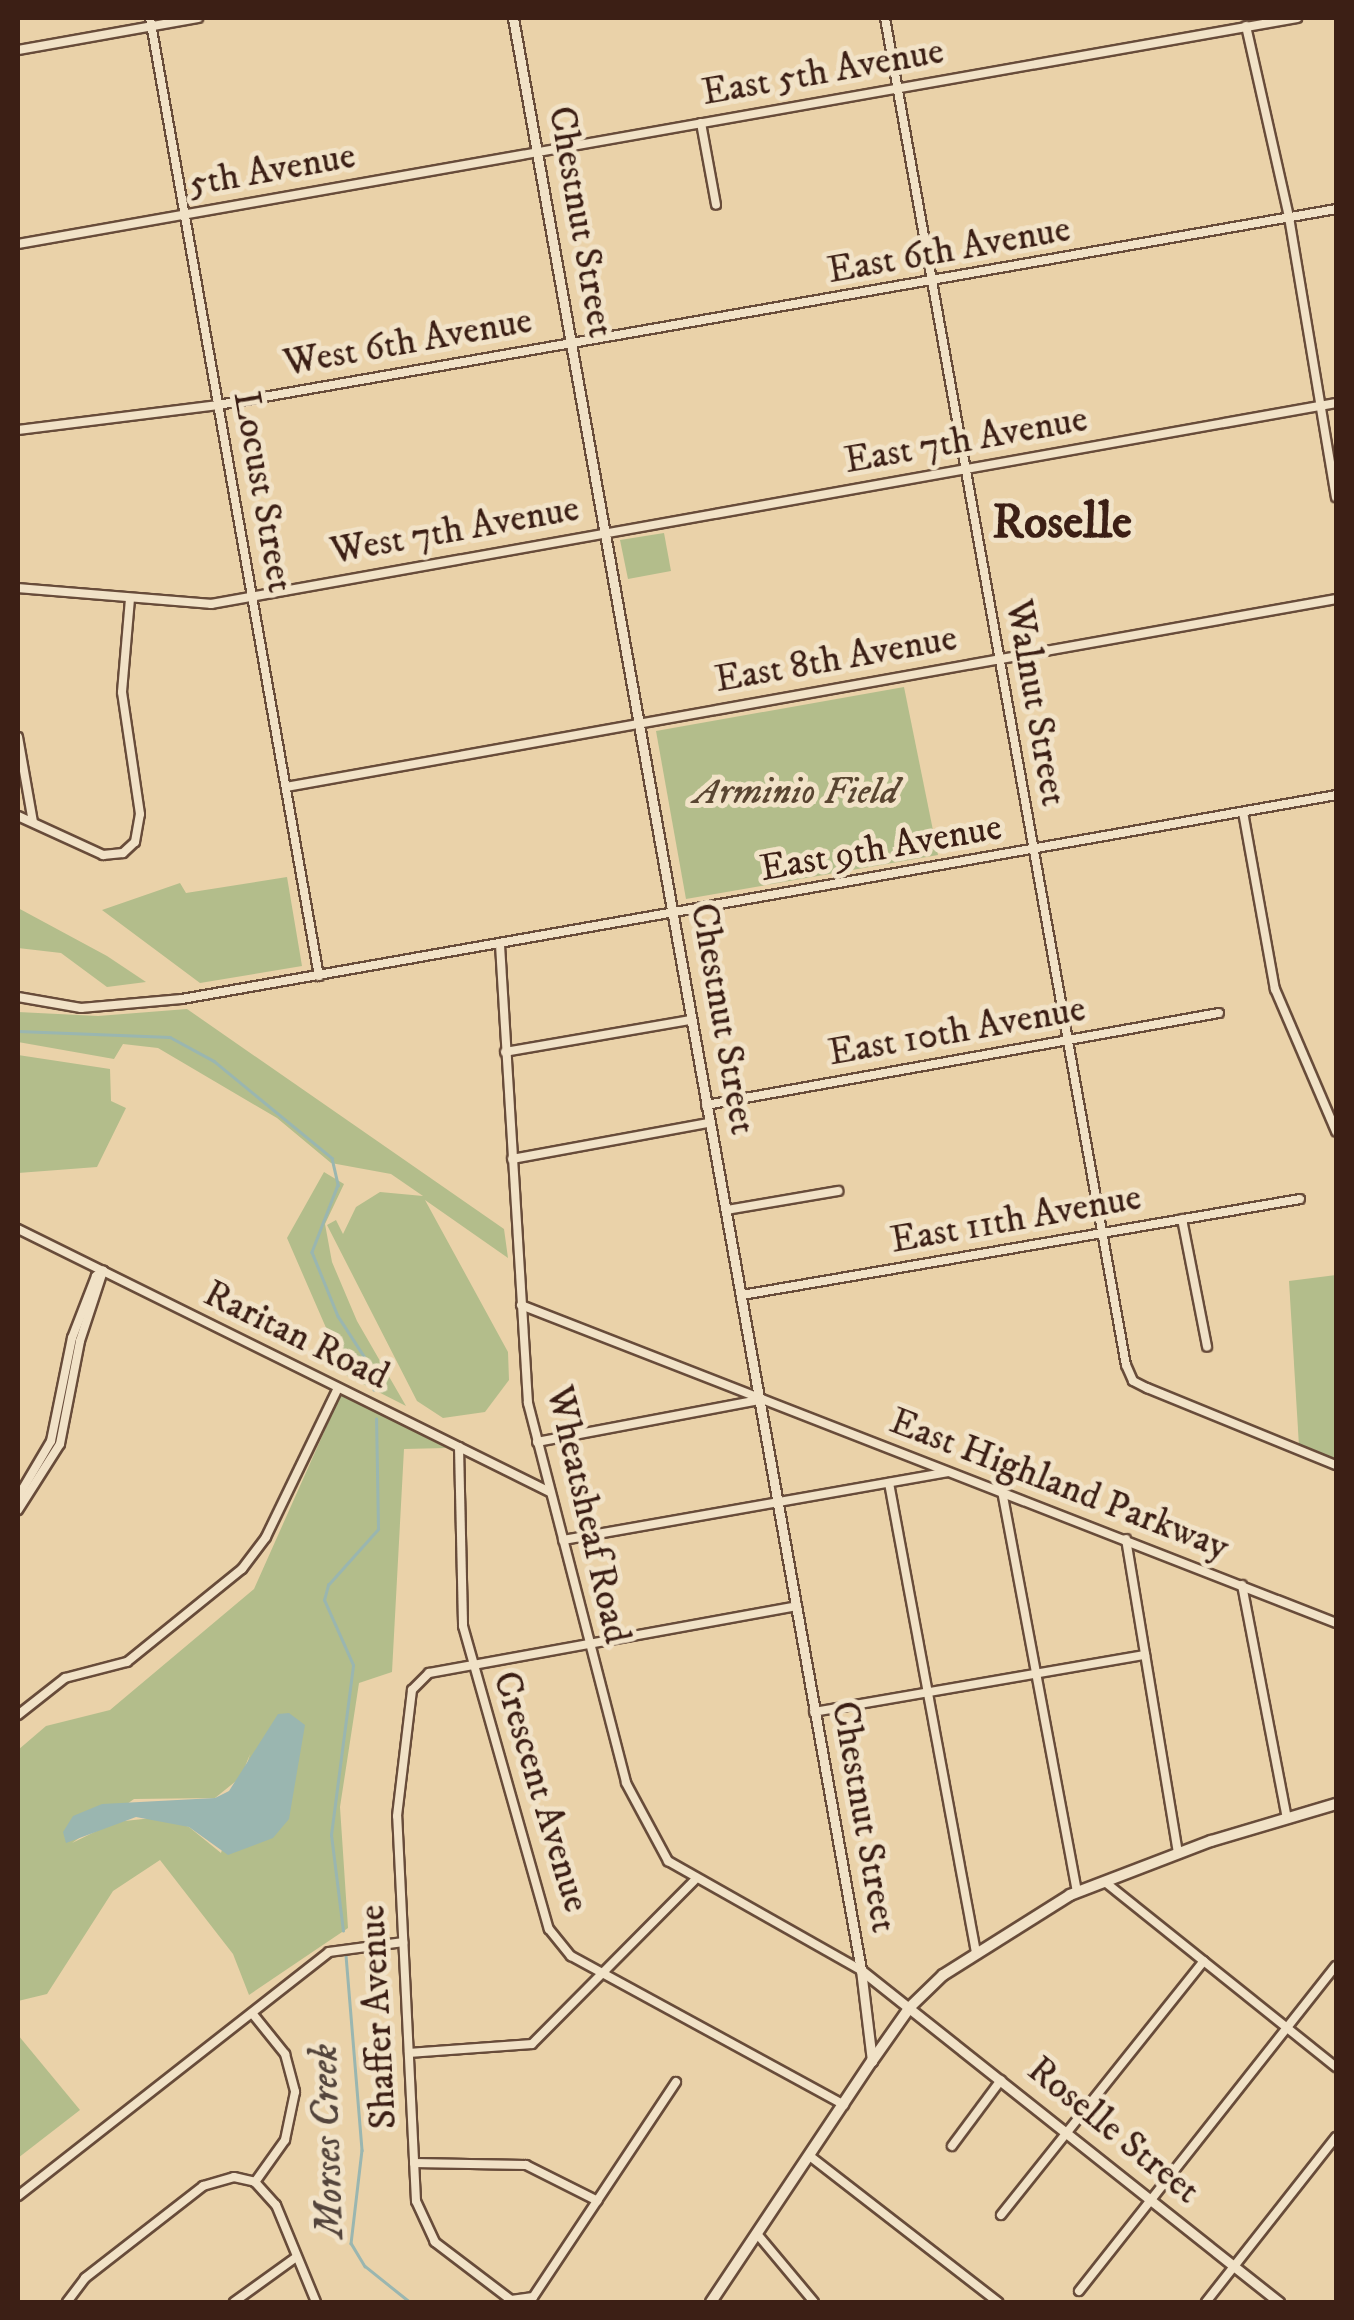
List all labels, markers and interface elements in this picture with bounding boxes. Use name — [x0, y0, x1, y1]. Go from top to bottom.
street label: East 5th Avenue — [699, 29, 947, 117]
street label: Chestnut Street — [537, 103, 623, 341]
street label: 5th Avenue — [185, 134, 359, 208]
street label: East 6th Avenue — [824, 207, 1074, 295]
street label: West 6th Avenue — [280, 299, 536, 387]
street label: Locust Street — [222, 388, 302, 596]
street label: East 7th Avenue — [841, 397, 1091, 485]
street label: West 7th Avenue — [327, 487, 583, 575]
district label: Roselle — [992, 495, 1132, 553]
street label: Walnut Street — [994, 596, 1076, 810]
street label: East 8th Avenue — [711, 616, 961, 704]
park label: Arminio Field — [694, 770, 898, 816]
street label: East 9th Avenue — [756, 805, 1006, 893]
street label: Chestnut Street — [679, 900, 765, 1138]
street label: East 10th Avenue — [825, 987, 1089, 1077]
street label: East 11th Avenue — [887, 1176, 1145, 1264]
street label: Raritan Road — [196, 1272, 396, 1400]
street label: Wheatsheaf Road — [535, 1382, 639, 1648]
street label: East Highland Parkway — [883, 1399, 1235, 1571]
street label: Crescent Avenue — [482, 1666, 598, 1918]
street label: Chestnut Street — [820, 1698, 906, 1936]
street label: Shaffer Avenue — [350, 1904, 408, 2130]
water label: Morses Creek — [301, 2043, 355, 2239]
street label: Roselle Street — [1018, 2048, 1208, 2214]

